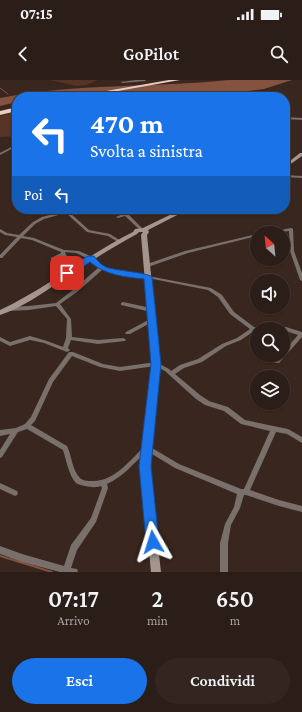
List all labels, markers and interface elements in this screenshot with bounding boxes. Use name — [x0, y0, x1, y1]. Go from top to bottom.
text: 07:15 — [20, 6, 53, 22]
icon: back — [12, 43, 34, 65]
icon: search — [268, 43, 290, 65]
text: GoPilot — [123, 44, 179, 64]
icon: left — [24, 108, 76, 160]
text: 470 m — [90, 108, 164, 139]
text: Svolta a sinistra — [90, 141, 203, 161]
icon: left — [51, 184, 73, 206]
text: Poi — [24, 187, 43, 203]
north arrow — [250, 226, 290, 266]
map controls — [250, 226, 290, 410]
pin — [50, 256, 84, 290]
icon: arrive — [56, 262, 78, 284]
button: sound — [250, 274, 290, 314]
button: search — [250, 322, 290, 362]
button: layers — [250, 370, 290, 410]
position arrow — [132, 521, 174, 563]
text: 07:17 — [48, 585, 99, 612]
text: 2 — [151, 585, 163, 612]
text: 650 — [216, 585, 254, 612]
text: Arrivo — [57, 613, 90, 628]
text: min — [147, 613, 168, 628]
text: m — [230, 613, 240, 628]
button: Esci — [12, 658, 147, 704]
button: Condividi — [155, 658, 290, 704]

